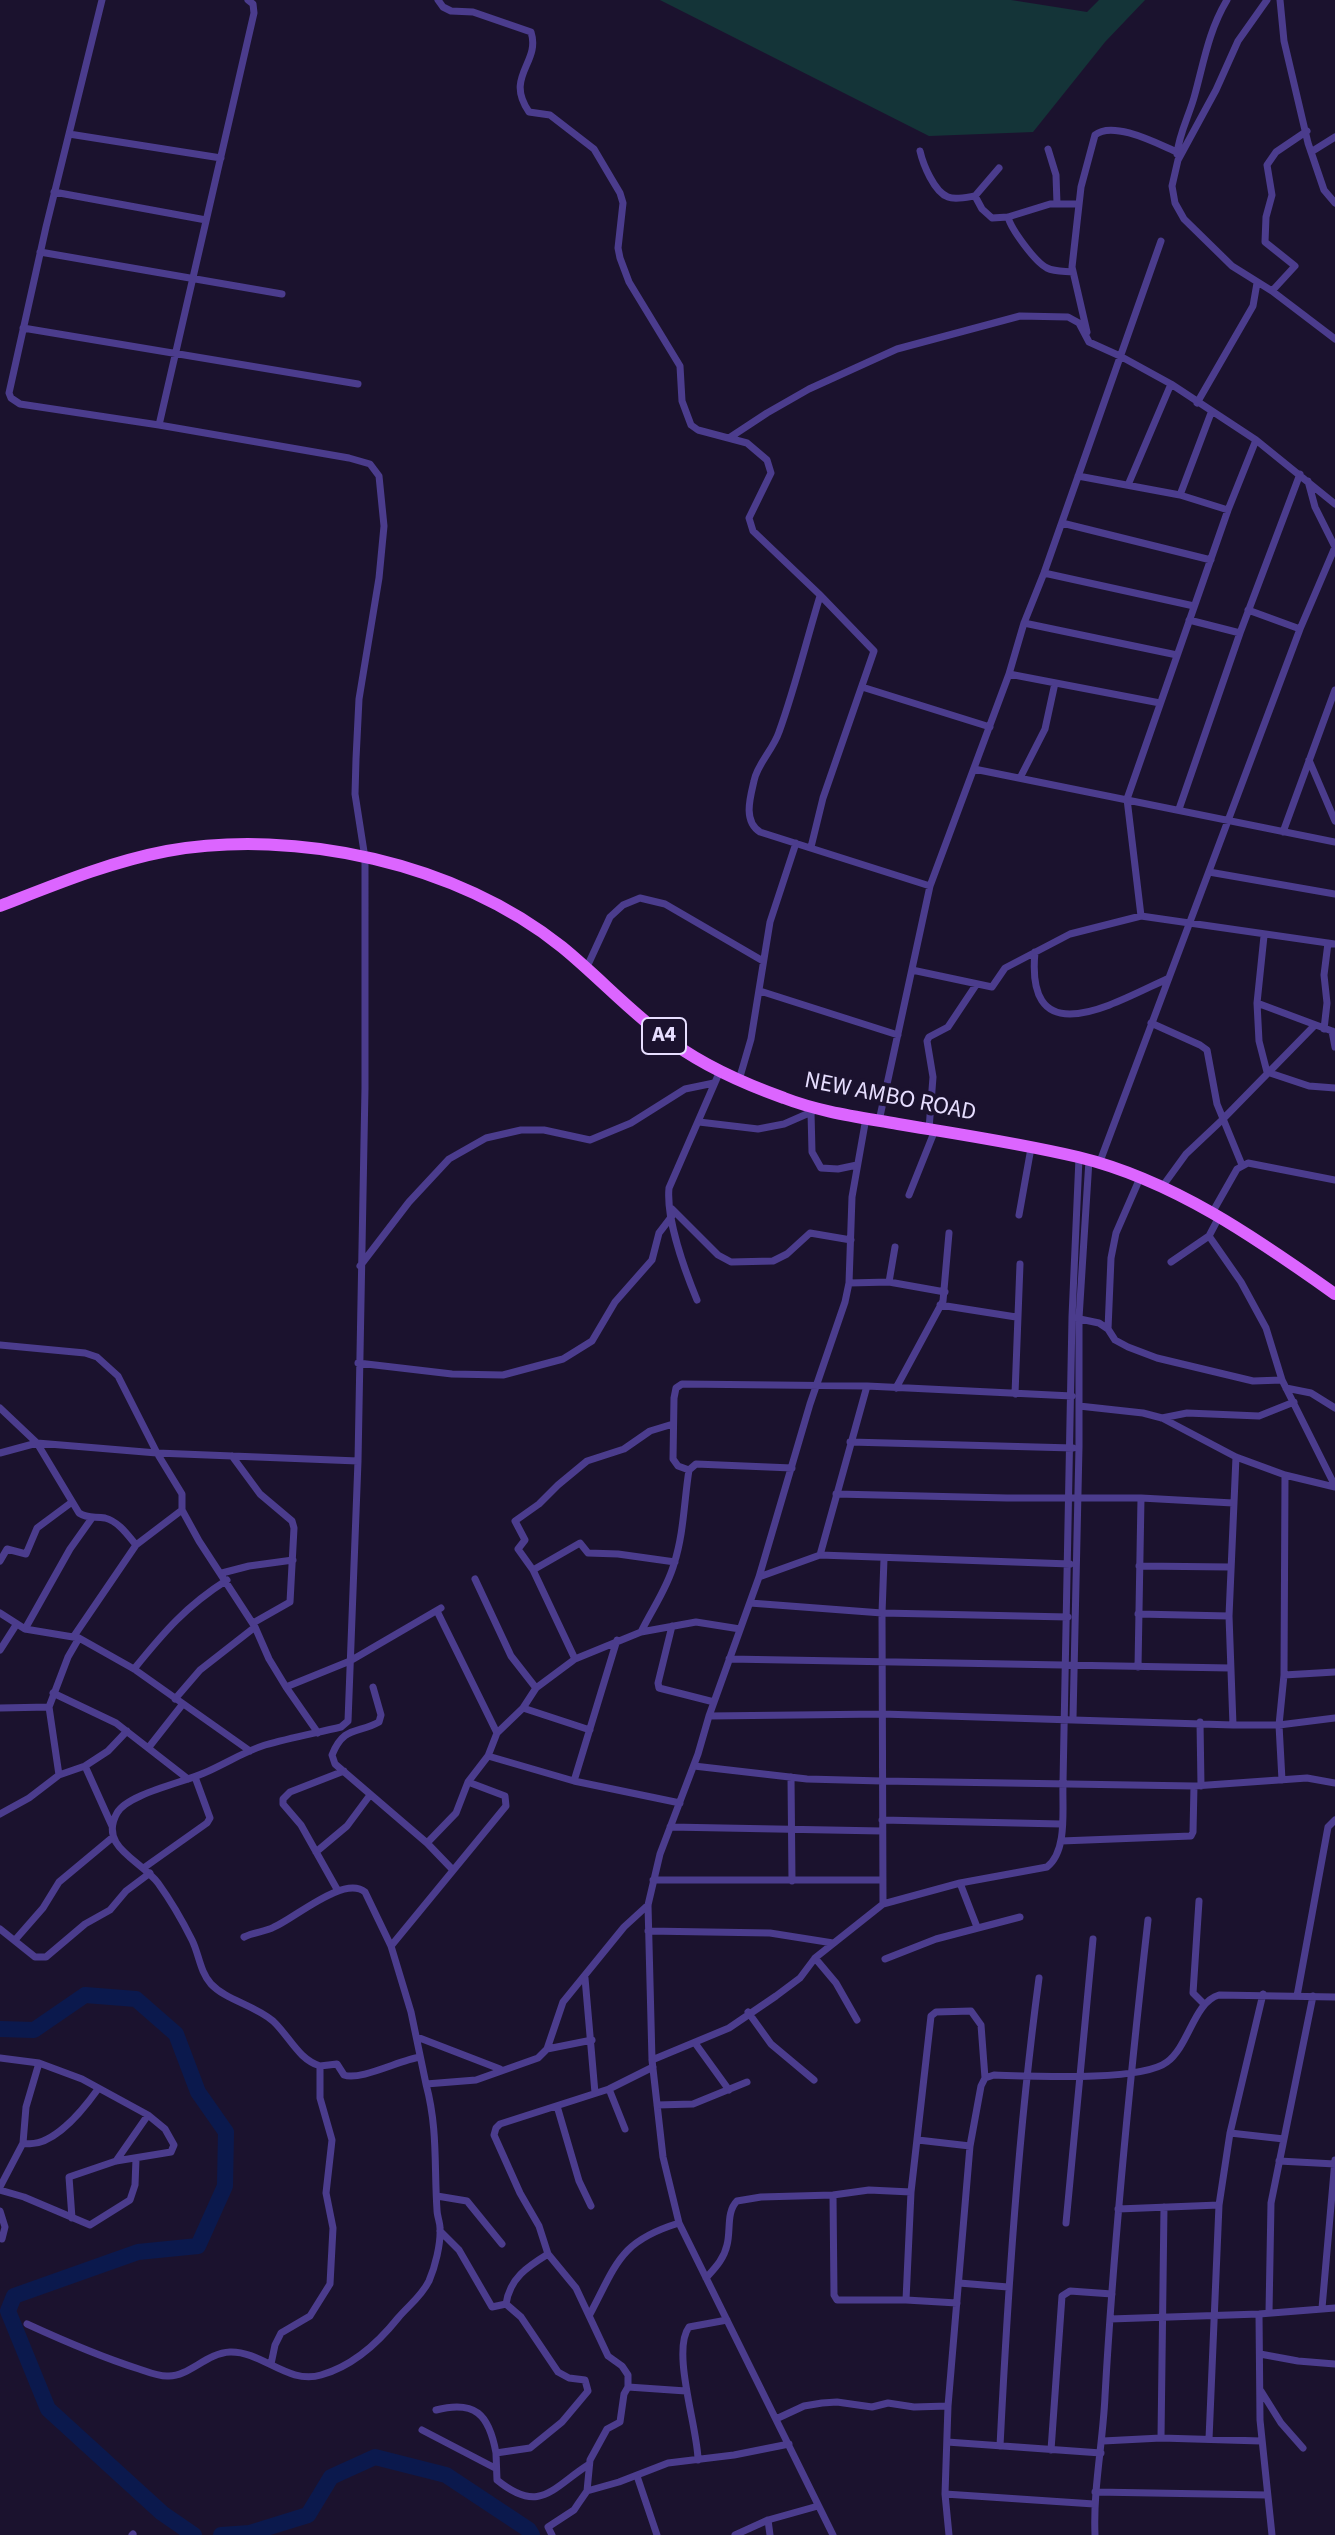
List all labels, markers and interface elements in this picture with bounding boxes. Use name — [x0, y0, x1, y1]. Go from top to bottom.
road number: A4 — [642, 1018, 686, 1054]
street label: NEW AMBO ROAD — [802, 1067, 978, 1129]

